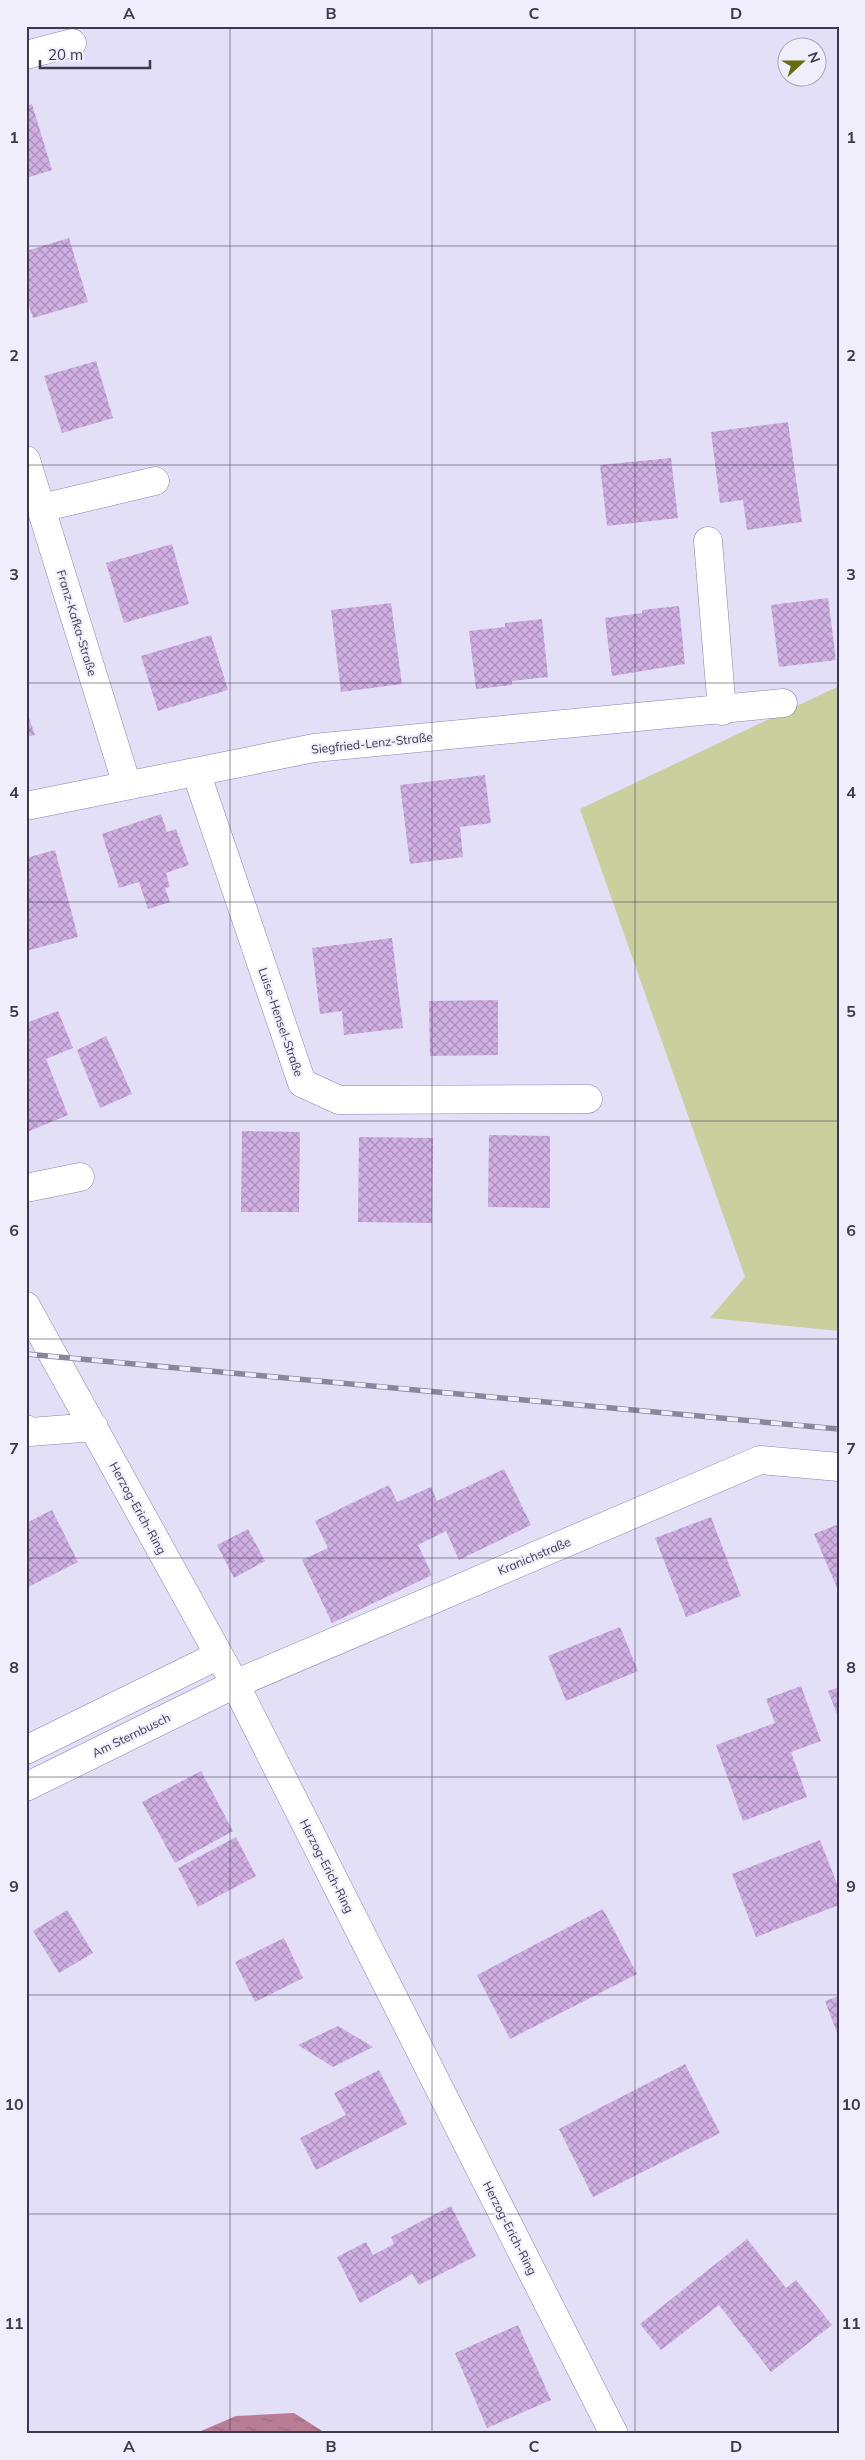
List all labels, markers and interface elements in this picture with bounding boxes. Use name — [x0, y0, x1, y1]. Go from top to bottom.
text: A — [123, 3, 135, 23]
text: B — [325, 3, 337, 23]
text: C — [529, 3, 540, 23]
text: D — [730, 3, 742, 23]
scale bar — [40, 38, 150, 70]
north arrow — [778, 38, 828, 88]
text: 20 m — [48, 45, 83, 64]
text: N — [804, 49, 824, 66]
text: 1 — [9, 127, 19, 147]
text: 1 — [846, 127, 856, 147]
text: 2 — [9, 345, 19, 365]
text: 2 — [846, 345, 856, 365]
text: 3 — [9, 564, 19, 584]
text: 3 — [846, 564, 856, 584]
street label: Franz-Kafka-Straße — [54, 568, 100, 678]
street label: Siegfried-Lenz-Straße — [310, 729, 434, 757]
text: 4 — [9, 782, 19, 802]
text: 4 — [846, 782, 856, 802]
street label: Luise-Hensel-Straße — [255, 966, 307, 1078]
text: 5 — [9, 1001, 19, 1021]
text: 5 — [846, 1001, 856, 1021]
text: 6 — [9, 1220, 19, 1240]
text: 6 — [846, 1220, 856, 1240]
text: 7 — [9, 1438, 19, 1458]
text: 7 — [846, 1438, 856, 1458]
street label: Herzog-Erich-Ring — [106, 1459, 170, 1557]
street label: Kranichstraße — [495, 1534, 573, 1578]
text: 8 — [9, 1657, 19, 1677]
text: 8 — [846, 1657, 856, 1677]
street label: Am Sternbusch — [89, 1710, 173, 1760]
street label: Herzog-Erich-Ring — [297, 1817, 357, 1915]
text: 9 — [9, 1876, 19, 1896]
text: 9 — [846, 1876, 856, 1896]
text: 10 — [4, 2094, 24, 2114]
text: 10 — [841, 2094, 861, 2114]
street label: Herzog-Erich-Ring — [480, 2179, 540, 2277]
text: 11 — [4, 2313, 24, 2333]
text: 11 — [841, 2313, 861, 2333]
text: A — [123, 2436, 135, 2456]
text: B — [325, 2436, 337, 2456]
text: C — [529, 2436, 540, 2456]
text: D — [730, 2436, 742, 2456]

